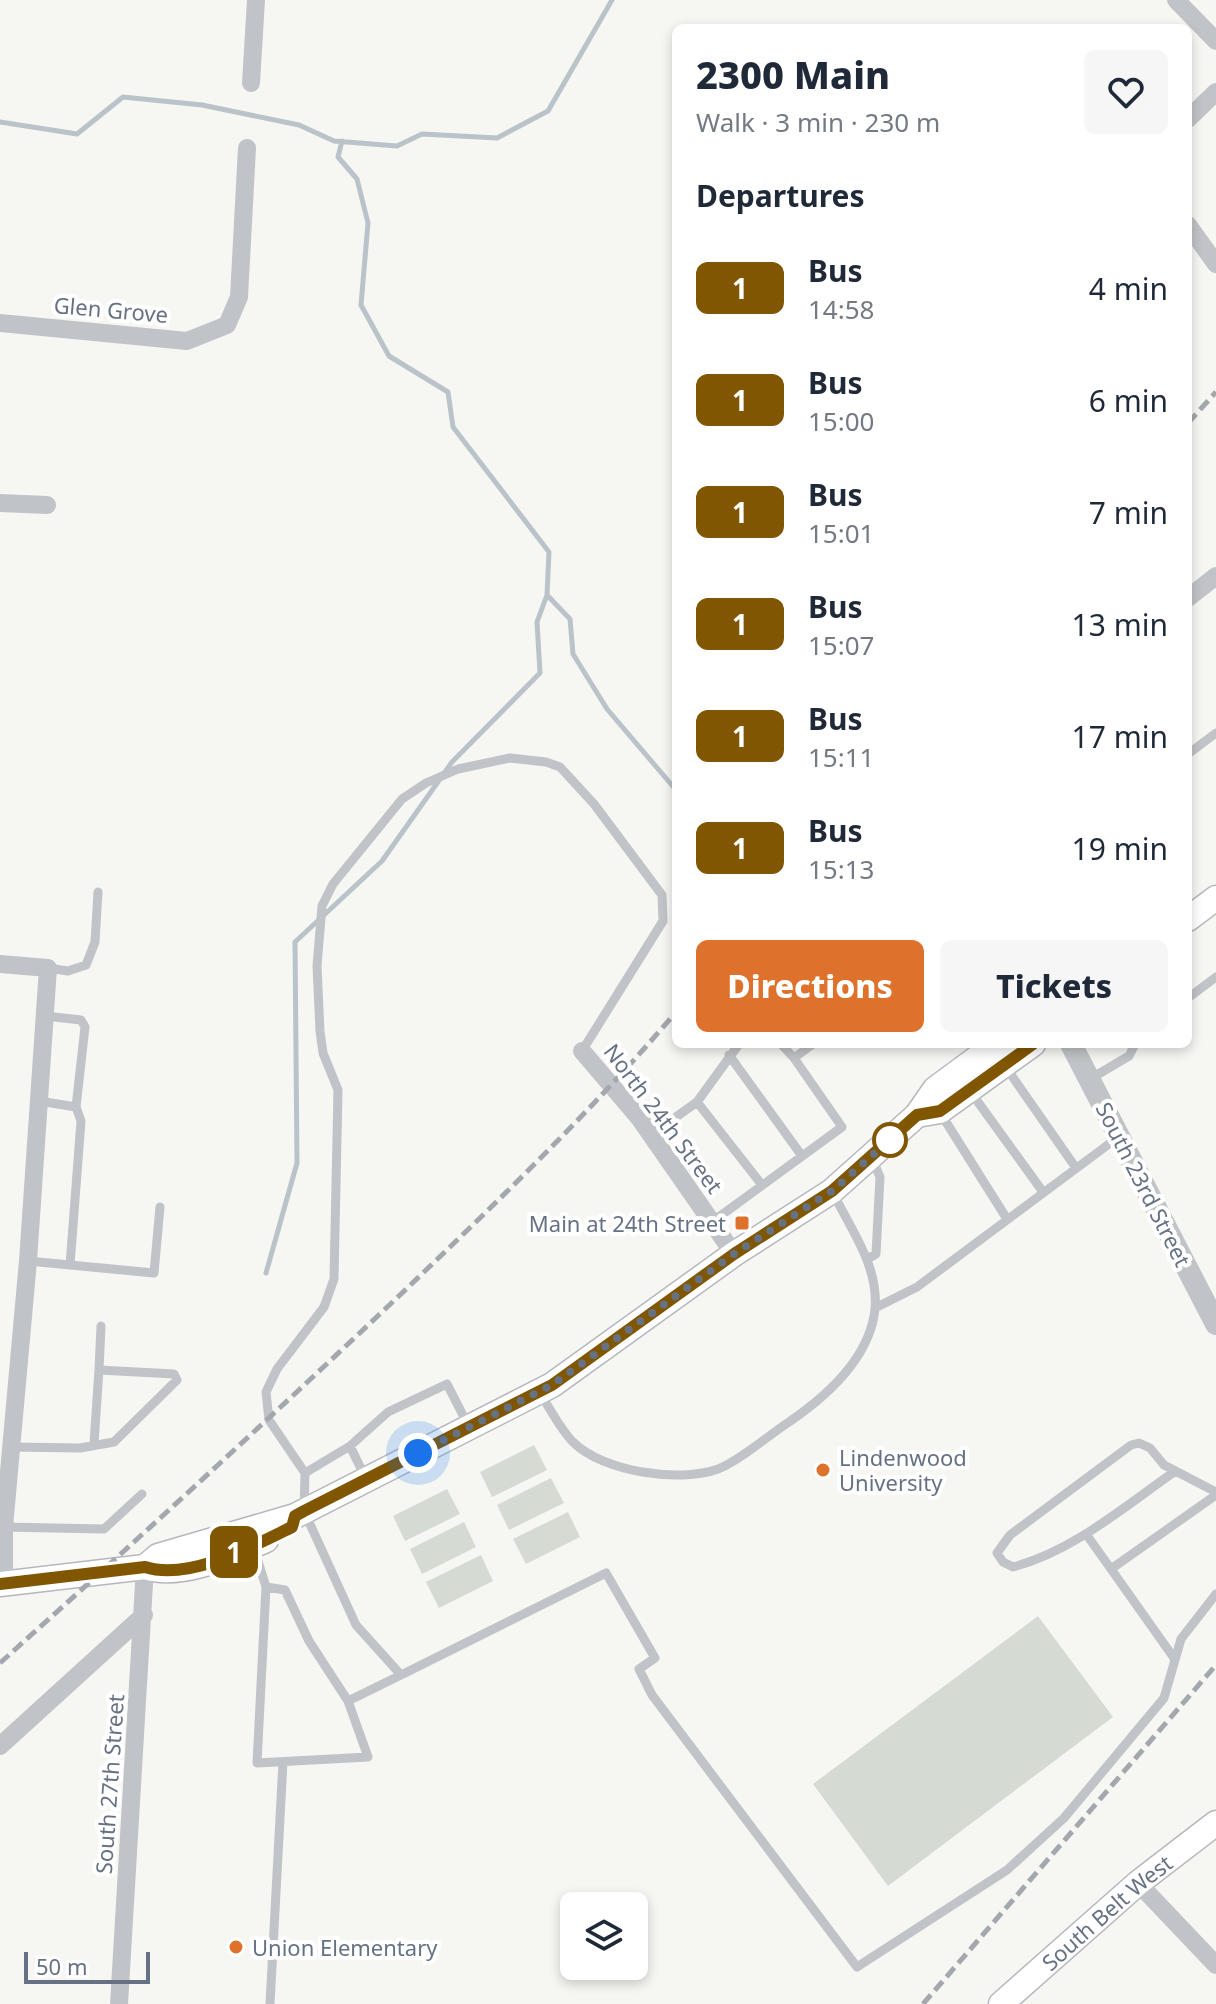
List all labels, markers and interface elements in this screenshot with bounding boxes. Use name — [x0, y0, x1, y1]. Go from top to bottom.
text: 2300 Main — [696, 48, 890, 100]
button: heart — [1084, 50, 1168, 134]
text: Walk · 3 min · 230 m — [696, 104, 940, 140]
text: Departures — [696, 175, 865, 216]
text: Bus — [808, 250, 863, 291]
text: 4 min — [1089, 268, 1168, 309]
text: 1 — [732, 269, 748, 307]
street label: Glen Grove — [53, 289, 169, 329]
text: 14:58 — [808, 291, 874, 327]
text: Bus — [808, 362, 863, 403]
text: 6 min — [1089, 380, 1168, 421]
text: 1 — [732, 381, 748, 419]
text: 15:00 — [808, 403, 874, 439]
text: Bus — [808, 474, 863, 515]
text: 7 min — [1089, 492, 1168, 533]
text: 1 — [732, 493, 748, 531]
text: 15:01 — [808, 515, 874, 551]
text: Bus — [808, 586, 863, 627]
text: 13 min — [1072, 604, 1168, 645]
text: 1 — [732, 605, 748, 643]
text: 15:07 — [808, 627, 874, 663]
text: Bus — [808, 698, 863, 739]
text: 17 min — [1072, 716, 1168, 757]
text: 1 — [732, 717, 748, 755]
text: 15:11 — [808, 739, 874, 775]
text: Bus — [808, 810, 863, 851]
text: 19 min — [1072, 828, 1168, 869]
text: 1 — [732, 829, 748, 867]
text: 15:13 — [808, 851, 874, 887]
button: Directions — [696, 940, 924, 1032]
button: Tickets — [940, 940, 1168, 1032]
street label: North 24th Street — [598, 1037, 730, 1199]
street label: South 23rd Street — [1090, 1097, 1198, 1271]
unlabelled marker — [873, 1123, 907, 1157]
place label: Main at 24th Street — [529, 1208, 726, 1238]
marker: Main at 24th Street — [733, 1214, 751, 1232]
your location — [398, 1433, 438, 1473]
place label: Lindenwood University — [839, 1442, 967, 1497]
marker: Lindenwood University — [814, 1461, 832, 1479]
line badge: 1 — [208, 1526, 260, 1578]
text: 1 — [226, 1533, 242, 1571]
street label: South 27th Street — [88, 1693, 130, 1875]
street label: South Belt West — [1035, 1847, 1178, 1977]
map controls — [560, 1892, 648, 1980]
button: layers — [560, 1892, 648, 1980]
place label: Union Elementary — [252, 1932, 438, 1962]
marker: Union Elementary — [227, 1938, 245, 1956]
scale bar — [24, 1948, 150, 1984]
text: 50 m — [36, 1951, 87, 1981]

